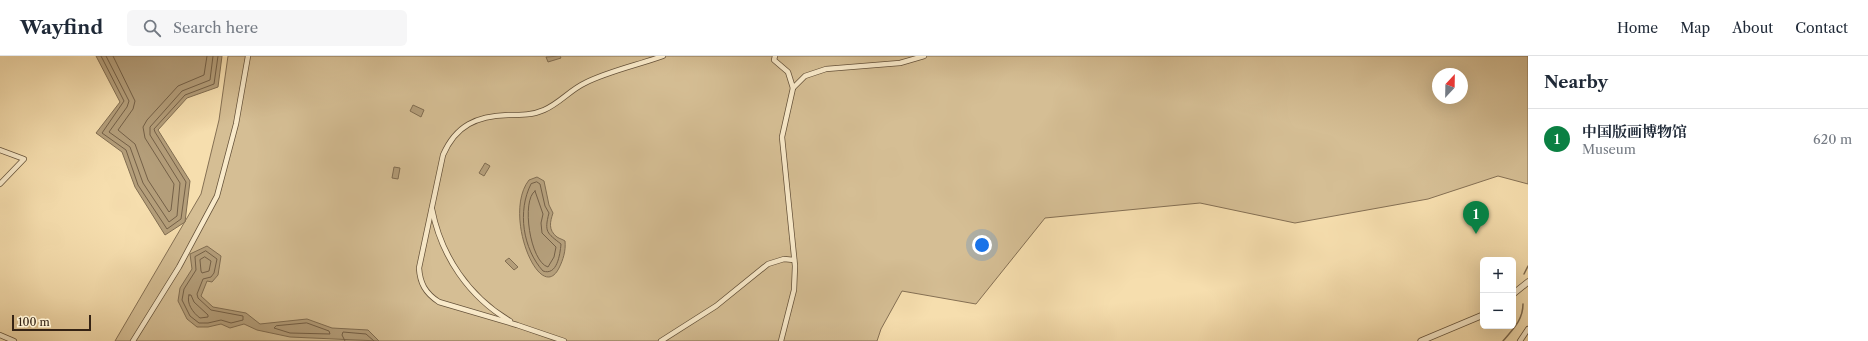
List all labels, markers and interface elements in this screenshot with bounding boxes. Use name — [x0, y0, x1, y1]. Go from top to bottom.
search box — [127, 10, 407, 46]
text: Wayfind — [20, 16, 103, 39]
icon: search — [141, 17, 163, 39]
text: Search here — [173, 18, 258, 37]
text: Home — [1617, 19, 1658, 37]
text: Map — [1680, 19, 1710, 37]
text: About — [1732, 19, 1773, 37]
text: Contact — [1795, 19, 1848, 37]
north arrow — [1432, 68, 1468, 104]
text: Nearby — [1544, 72, 1608, 92]
text: 中国版画博物馆 — [1582, 122, 1687, 141]
text: 1 — [1554, 131, 1560, 147]
text: 620 m — [1813, 131, 1852, 147]
text: Museum — [1582, 141, 1636, 157]
pin: 1 — [1463, 201, 1489, 234]
your location — [972, 235, 992, 255]
map controls — [1480, 257, 1516, 329]
button: + — [1480, 257, 1516, 293]
button: − — [1480, 293, 1516, 329]
scale bar — [12, 313, 91, 332]
text: 100 m — [18, 315, 50, 329]

